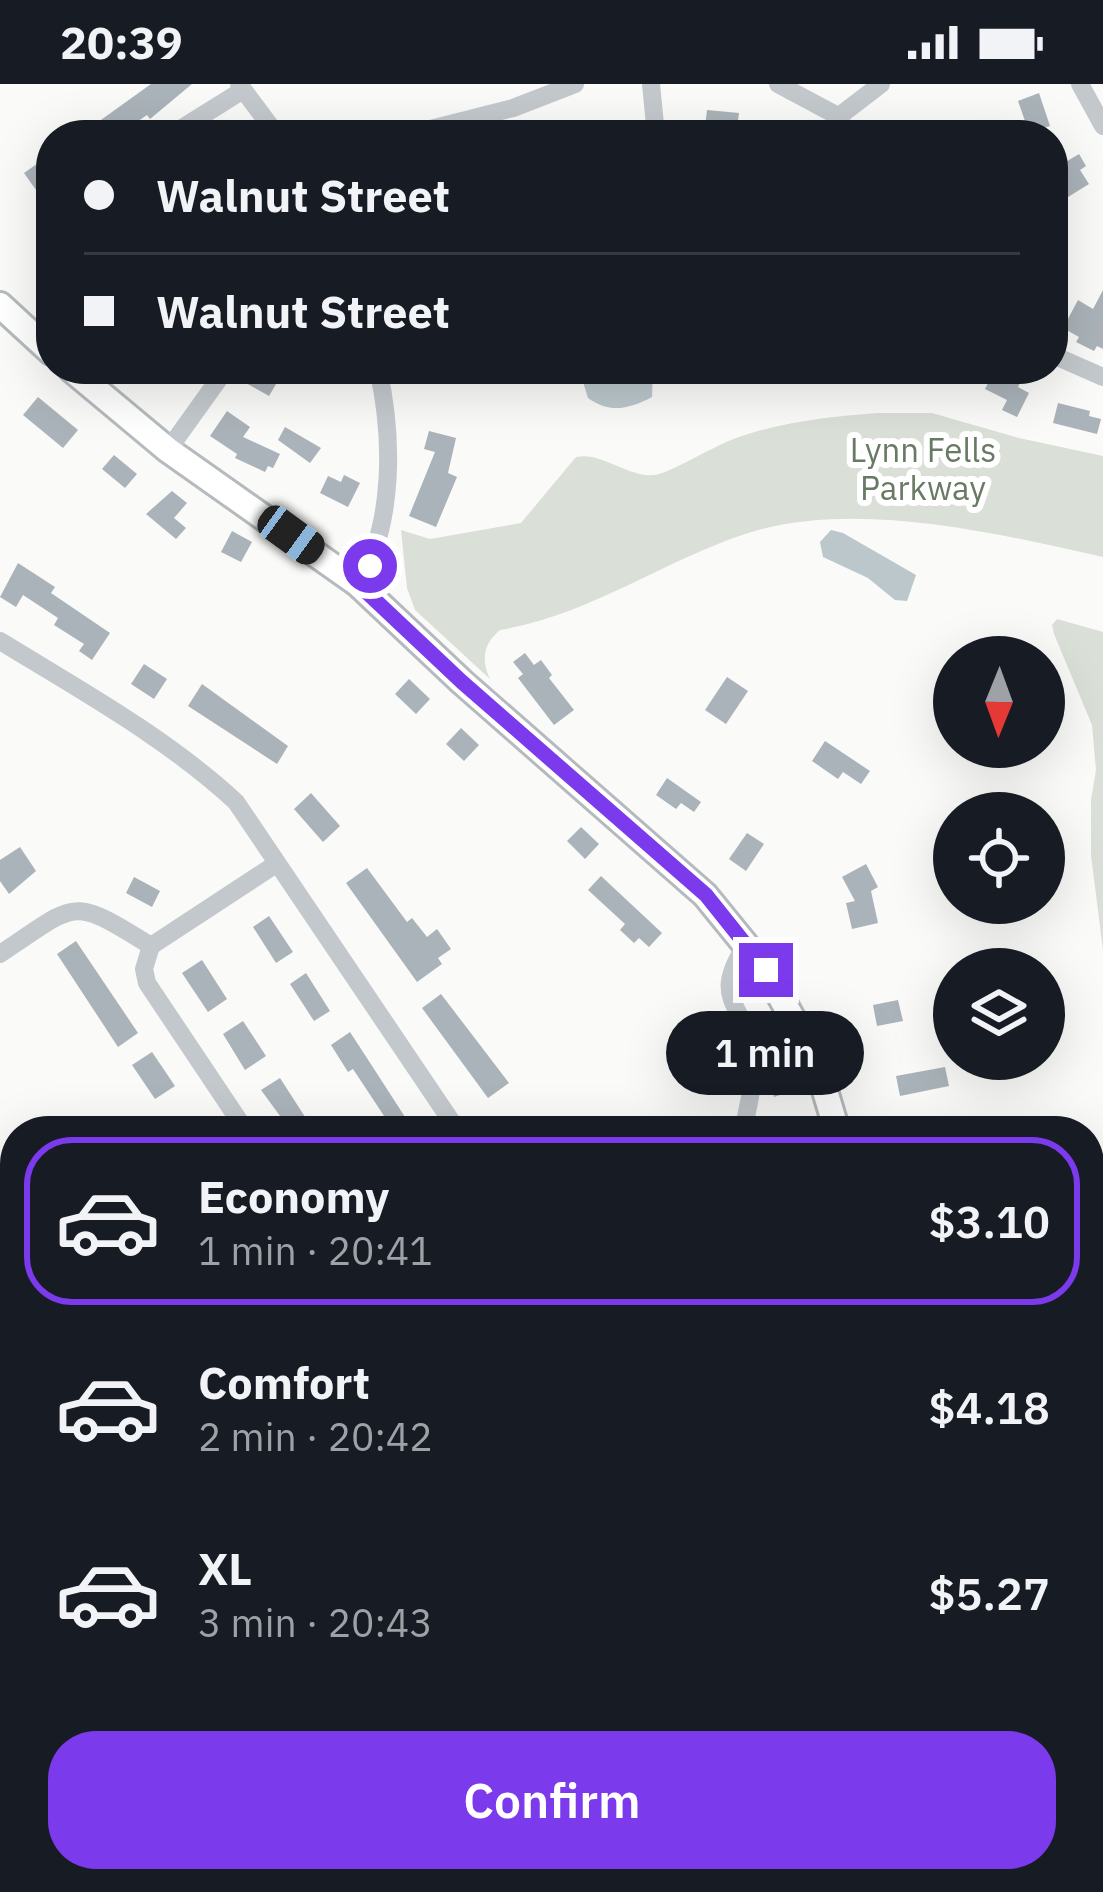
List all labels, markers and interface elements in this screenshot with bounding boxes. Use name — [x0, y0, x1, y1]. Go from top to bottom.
text: 20:39 — [60, 13, 183, 71]
text: Walnut Street — [156, 166, 450, 224]
text: Walnut Street — [156, 282, 450, 340]
park label: Lynn Fells Parkway — [850, 428, 996, 509]
car — [251, 499, 331, 571]
route start — [343, 539, 397, 593]
north arrow — [933, 636, 1065, 768]
map controls — [933, 636, 1065, 1080]
button: locate — [933, 792, 1065, 924]
route end — [739, 943, 793, 997]
button: layers — [933, 948, 1065, 1080]
callout: 1 min — [667, 1012, 865, 1096]
text: 1 min — [715, 1027, 815, 1078]
icon: car — [54, 1167, 162, 1275]
text: Economy — [198, 1167, 389, 1225]
text: $3.10 — [929, 1192, 1050, 1250]
text: 1 min · 20:41 — [198, 1225, 433, 1276]
icon: car — [54, 1353, 162, 1461]
text: Comfort — [198, 1353, 370, 1411]
text: $4.18 — [929, 1378, 1050, 1436]
text: 2 min · 20:42 — [198, 1411, 433, 1462]
icon: car — [54, 1539, 162, 1647]
text: XL — [198, 1539, 252, 1597]
text: $5.27 — [929, 1564, 1050, 1622]
text: 3 min · 20:43 — [198, 1597, 433, 1648]
button: Confirm — [48, 1731, 1056, 1869]

